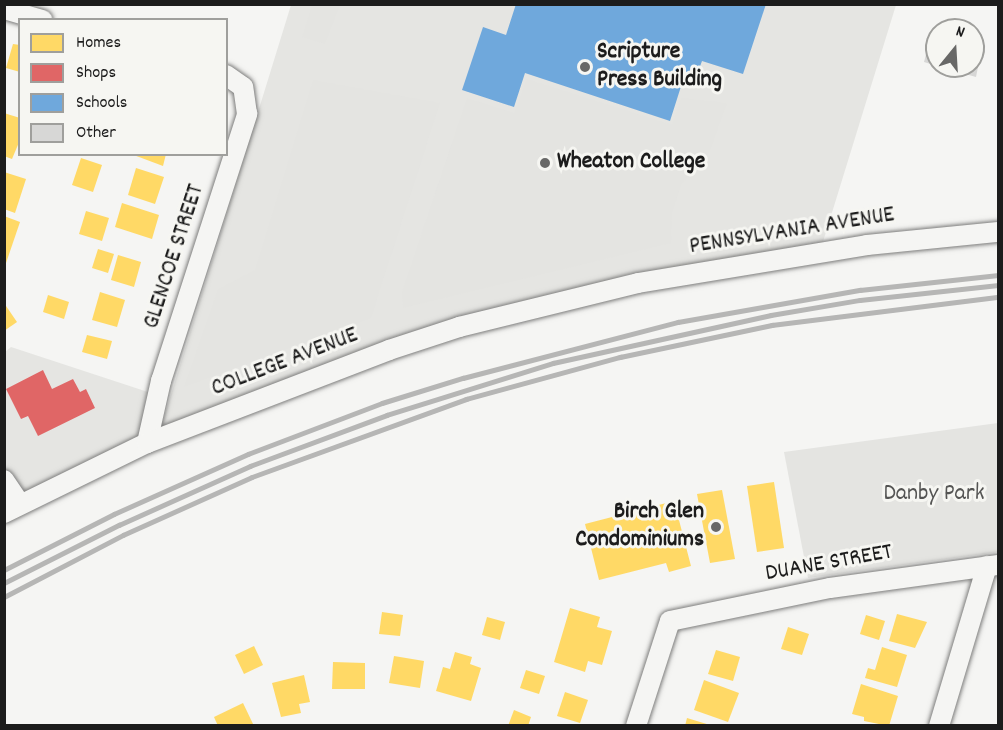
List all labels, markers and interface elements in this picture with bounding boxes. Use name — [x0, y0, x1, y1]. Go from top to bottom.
legend — [18, 18, 228, 156]
north arrow — [925, 18, 985, 78]
text: N — [953, 20, 967, 44]
text: Homes — [76, 31, 121, 56]
place label: Scripture Press Building — [597, 39, 722, 95]
marker: Scripture Press Building — [578, 60, 592, 74]
text: Shops — [76, 61, 116, 86]
text: Schools — [76, 91, 127, 116]
text: Other — [76, 121, 116, 146]
place label: Wheaton College — [557, 149, 705, 177]
marker: Wheaton College — [538, 156, 552, 170]
street label: GLENCOE STREET — [138, 181, 212, 333]
street label: PENNSYLVANIA AVENUE — [687, 202, 897, 262]
street label: COLLEGE AVENUE — [208, 322, 362, 404]
park label: Danby Park — [883, 481, 985, 509]
place label: Birch Glen Condominiums — [575, 499, 704, 555]
marker: Birch Glen Condominiums — [709, 520, 723, 534]
street label: DUANE STREET — [763, 539, 895, 589]

